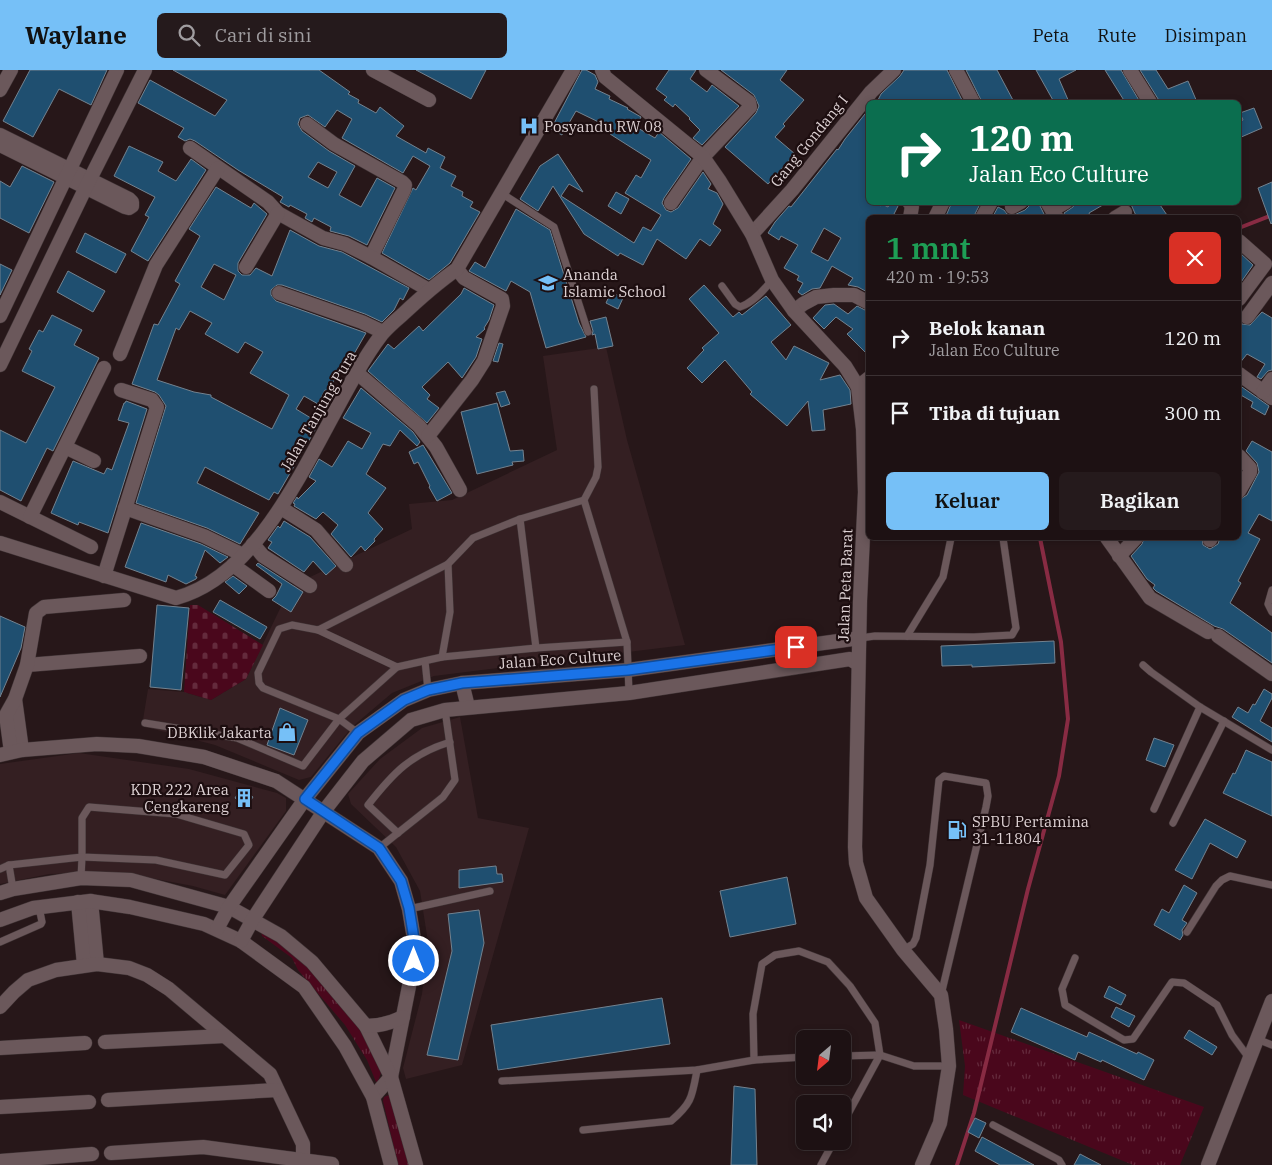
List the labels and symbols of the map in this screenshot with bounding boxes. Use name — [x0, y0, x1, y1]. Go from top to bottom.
street label: Gang Gondang I — [766, 91, 852, 191]
hospital icon: Posyandu RW 08 — [518, 115, 540, 137]
place label: Posyandu RW 08 — [544, 117, 662, 136]
place label: Ananda Islamic School — [563, 265, 666, 301]
school or university icon: Ananda Islamic School — [537, 272, 559, 294]
street label: Jalan Tanjung Pura — [276, 347, 360, 475]
street label: Jalan Peta Barat — [834, 528, 856, 642]
pin — [775, 626, 817, 668]
street label: Jalan Eco Culture — [498, 645, 622, 673]
shop icon: DBKlik Jakarta — [276, 721, 298, 743]
place label: DBKlik Jakarta — [167, 723, 272, 742]
place label: KDR 222 Area Cengkareng — [130, 780, 229, 816]
building icon: KDR 222 Area Cengkareng — [233, 787, 255, 809]
place label: SPBU Pertamina 31-11804 — [972, 812, 1089, 848]
fuel station icon: SPBU Pertamina 31-11804 — [946, 819, 968, 841]
position arrow — [387, 934, 439, 986]
north arrow — [796, 1030, 851, 1085]

